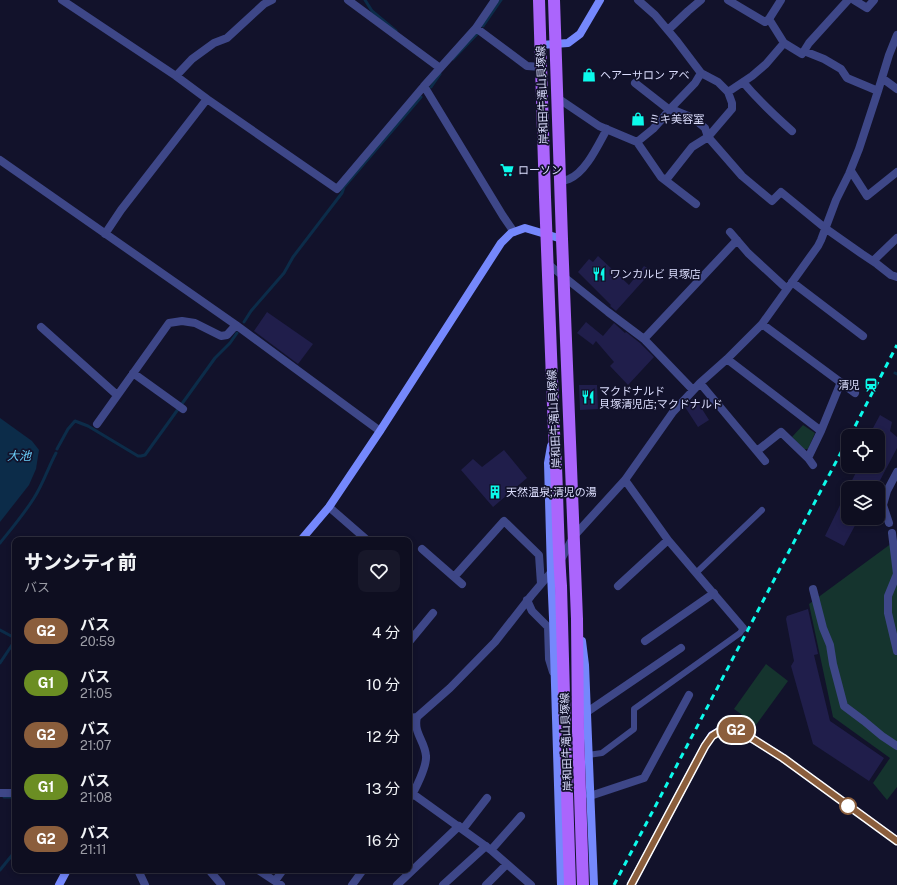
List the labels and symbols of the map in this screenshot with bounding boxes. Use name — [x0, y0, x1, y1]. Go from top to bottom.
street label: 岸和田牛滝山貝塚線 — [534, 45, 550, 145]
shop icon: ヘアーサロン アベ — [581, 67, 597, 83]
place label: ヘアーサロン アベ — [600, 69, 690, 81]
shop icon: ミキ美容室 — [630, 111, 646, 127]
place label: ミキ美容室 — [649, 113, 704, 125]
supermarket icon: ローソン — [499, 162, 515, 178]
place label: ローソン — [518, 164, 562, 176]
restaurant icon: ワンカルビ 貝塚店 — [591, 266, 607, 282]
place label: ワンカルビ 貝塚店 — [610, 268, 701, 280]
street label: 岸和田牛滝山貝塚線 — [545, 369, 563, 469]
station icon: 清児 — [863, 377, 879, 393]
place label: 清児 — [838, 379, 860, 391]
place label: マクドナルド 貝塚清児店;マクドナルド — [599, 385, 723, 410]
restaurant icon: マクドナルド 貝塚清児店;マクドナルド — [580, 389, 596, 405]
water label: 大池 — [7, 449, 32, 463]
building icon: 天然温泉;清児の湯 — [487, 484, 503, 500]
place label: 天然温泉;清児の湯 — [506, 486, 597, 498]
street label: 岸和田牛滝山貝塚線 — [558, 692, 574, 792]
line badge: G2 — [718, 717, 754, 743]
unlabelled marker — [839, 797, 857, 815]

